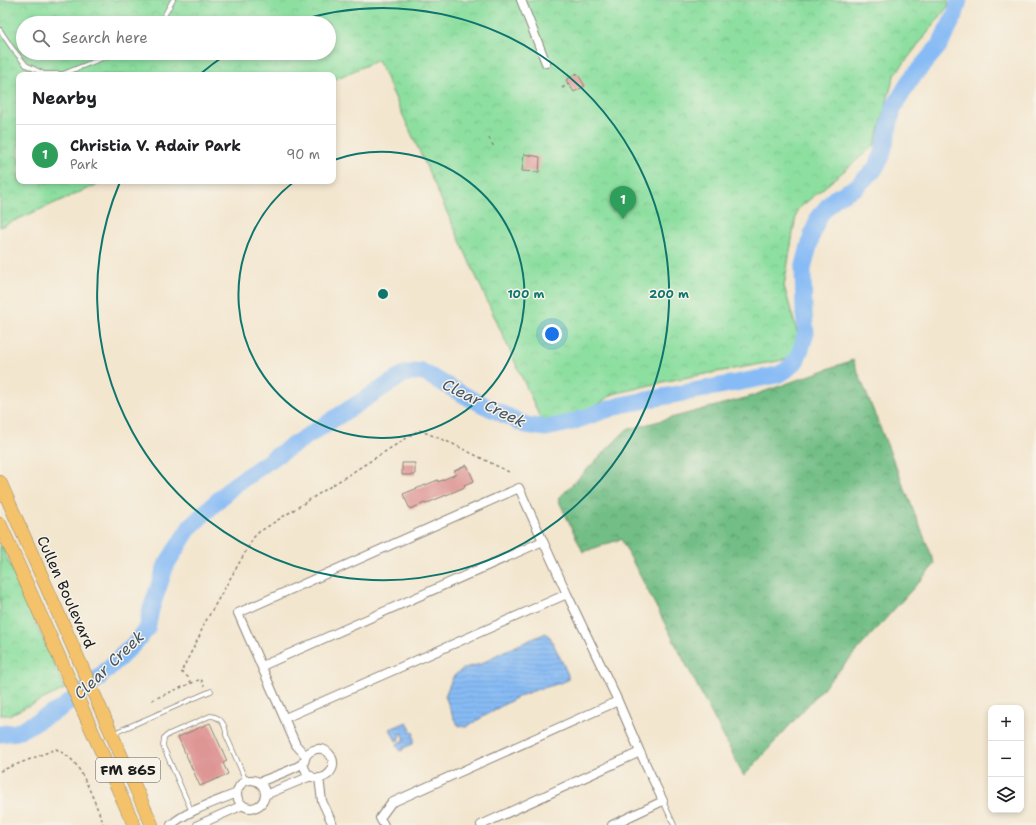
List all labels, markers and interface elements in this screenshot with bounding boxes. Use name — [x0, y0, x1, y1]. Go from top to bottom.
search box — [16, 16, 336, 60]
icon: search — [30, 27, 52, 49]
text: Search here — [62, 28, 148, 48]
text: Nearby — [32, 87, 97, 109]
text: Christia V. Adair Park — [70, 136, 241, 156]
text: 1 — [42, 146, 48, 163]
text: 90 m — [286, 146, 320, 163]
text: Park — [70, 156, 98, 173]
pin: 1 — [610, 186, 636, 219]
text: 100 m — [508, 286, 545, 302]
text: 200 m — [649, 286, 689, 302]
centre of rings — [376, 287, 390, 301]
your location — [542, 324, 562, 344]
water label: Clear Creek — [439, 374, 529, 432]
street label: Cullen Boulevard — [32, 533, 100, 652]
water label: Clear Creek — [69, 626, 149, 704]
map controls — [988, 705, 1024, 813]
button: + — [988, 705, 1024, 741]
button: − — [988, 741, 1024, 777]
road number: FM 865 — [96, 758, 160, 782]
button: layers — [988, 777, 1024, 813]

